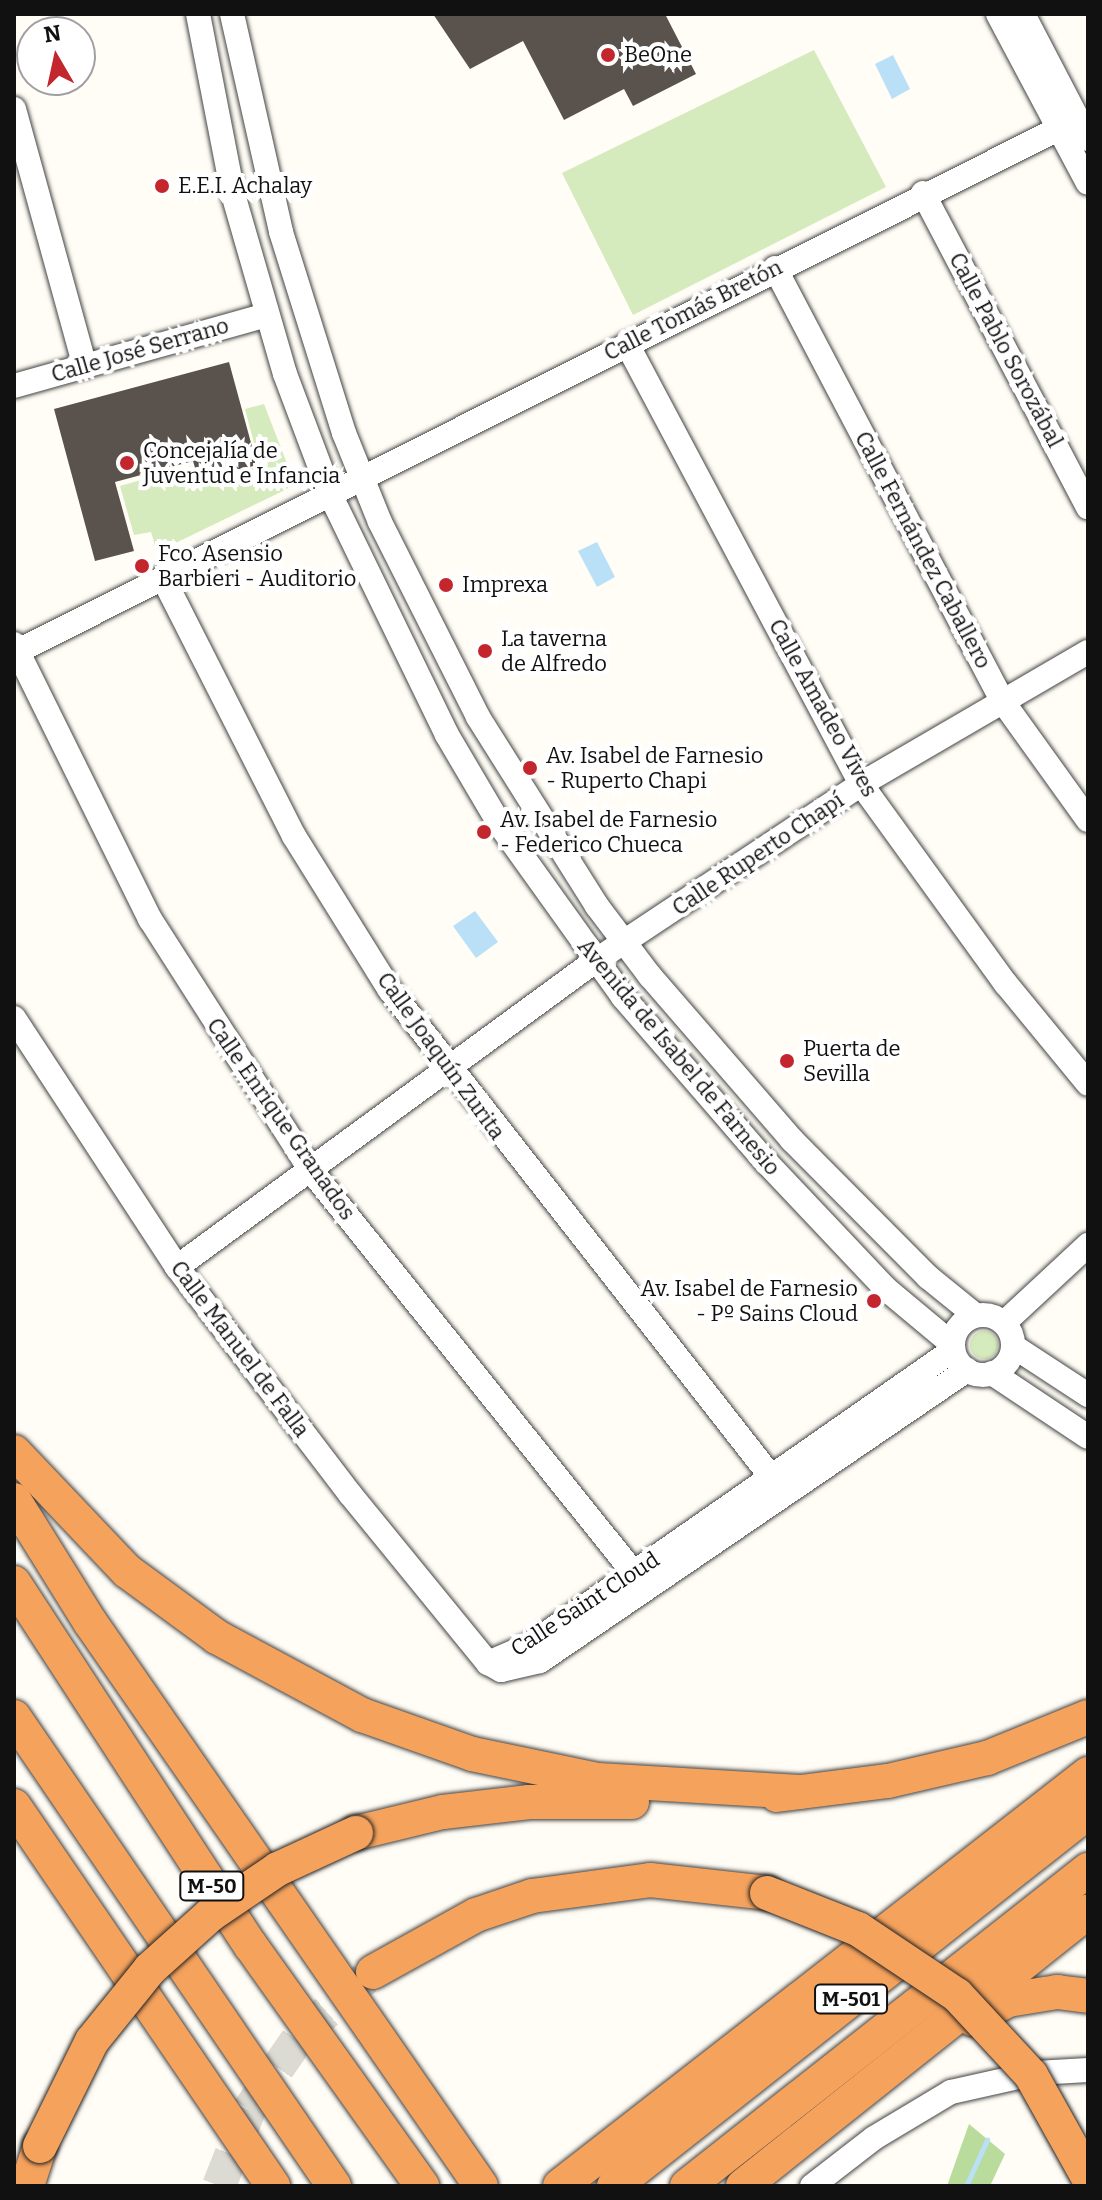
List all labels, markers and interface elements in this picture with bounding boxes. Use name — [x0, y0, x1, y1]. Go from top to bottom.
north arrow — [16, 16, 96, 96]
text: N — [42, 19, 63, 48]
place label: BeOne — [624, 42, 692, 68]
marker: BeOne — [599, 46, 617, 64]
place label: E.E.I. Achalay — [178, 173, 312, 199]
marker: E.E.I. Achalay — [153, 177, 171, 195]
street label: Calle Pablo Sorozábal — [943, 248, 1069, 452]
street label: Calle Tomás Bretón — [599, 254, 787, 366]
street label: Calle José Serrano — [48, 312, 232, 388]
street label: Calle Fernández Caballero — [849, 427, 997, 673]
place label: Concejalía de Juventud e Infancia — [143, 437, 340, 488]
marker: Concejalía de Juventud e Infancia — [118, 454, 136, 472]
place label: Fco. Asensio Barbieri - Auditorio — [158, 540, 356, 592]
marker: Fco. Asensio Barbieri - Auditorio — [133, 557, 151, 575]
place label: Imprexa — [462, 572, 548, 598]
marker: Imprexa — [437, 576, 455, 594]
street label: Calle Amadeo Vives — [763, 614, 883, 802]
place label: La taverna de Alfredo — [501, 625, 607, 676]
marker: La taverna de Alfredo — [476, 642, 494, 660]
place label: Av. Isabel de Farnesio - Ruperto Chapi — [546, 742, 763, 794]
marker: Av. Isabel de Farnesio - Ruperto Chapi — [521, 759, 539, 777]
street label: Calle Ruperto Chapí — [667, 787, 849, 921]
place label: Av. Isabel de Farnesio - Federico Chueca — [500, 806, 717, 858]
marker: Av. Isabel de Farnesio - Federico Chueca — [475, 823, 493, 841]
street label: Avenida de Isabel de Farnesio — [572, 933, 786, 1181]
street label: Calle Joaquín Zurita — [371, 967, 511, 1145]
street label: Calle Enrique Granados — [201, 1013, 361, 1225]
place label: Puerta de Sevilla — [803, 1035, 900, 1086]
marker: Puerta de Sevilla — [778, 1052, 796, 1070]
street label: Calle Manuel de Falla — [165, 1256, 315, 1442]
place label: Av. Isabel de Farnesio - Pº Sains Cloud — [641, 1275, 858, 1326]
marker: Av. Isabel de Farnesio - Pº Sains Cloud — [865, 1292, 883, 1310]
street label: Calle Saint Cloud — [506, 1546, 664, 1662]
road number: M-50 — [178, 1870, 246, 1902]
road number: M-501 — [813, 1983, 889, 2015]

